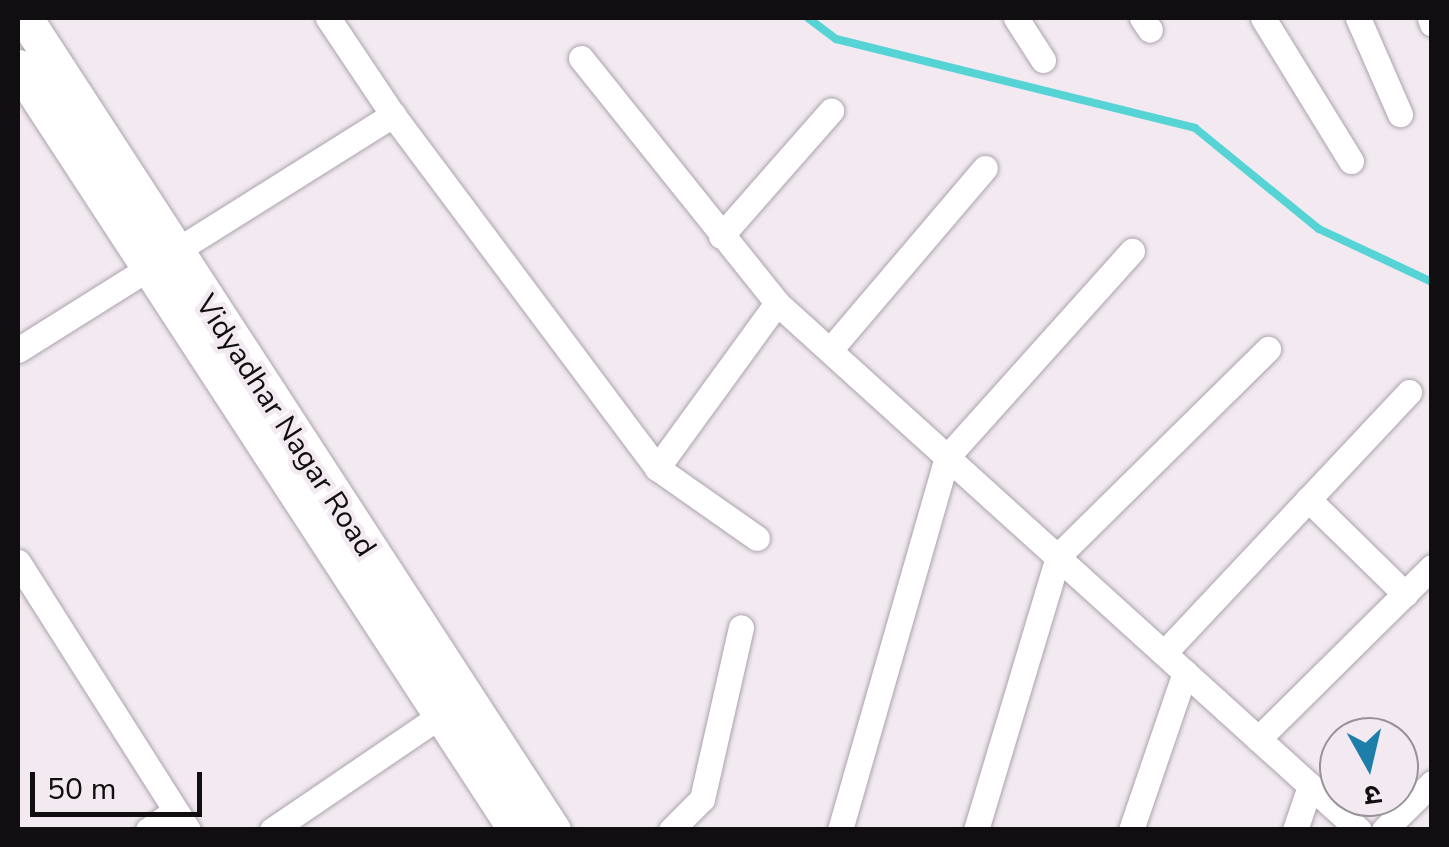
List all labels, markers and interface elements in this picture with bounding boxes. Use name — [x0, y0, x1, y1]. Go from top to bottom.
street label: Vidyadhar Nagar Road — [187, 288, 383, 564]
north arrow — [1319, 717, 1419, 817]
scale bar — [35, 752, 208, 814]
text: 50 m — [47, 769, 116, 810]
text: उ — [1362, 775, 1384, 815]

